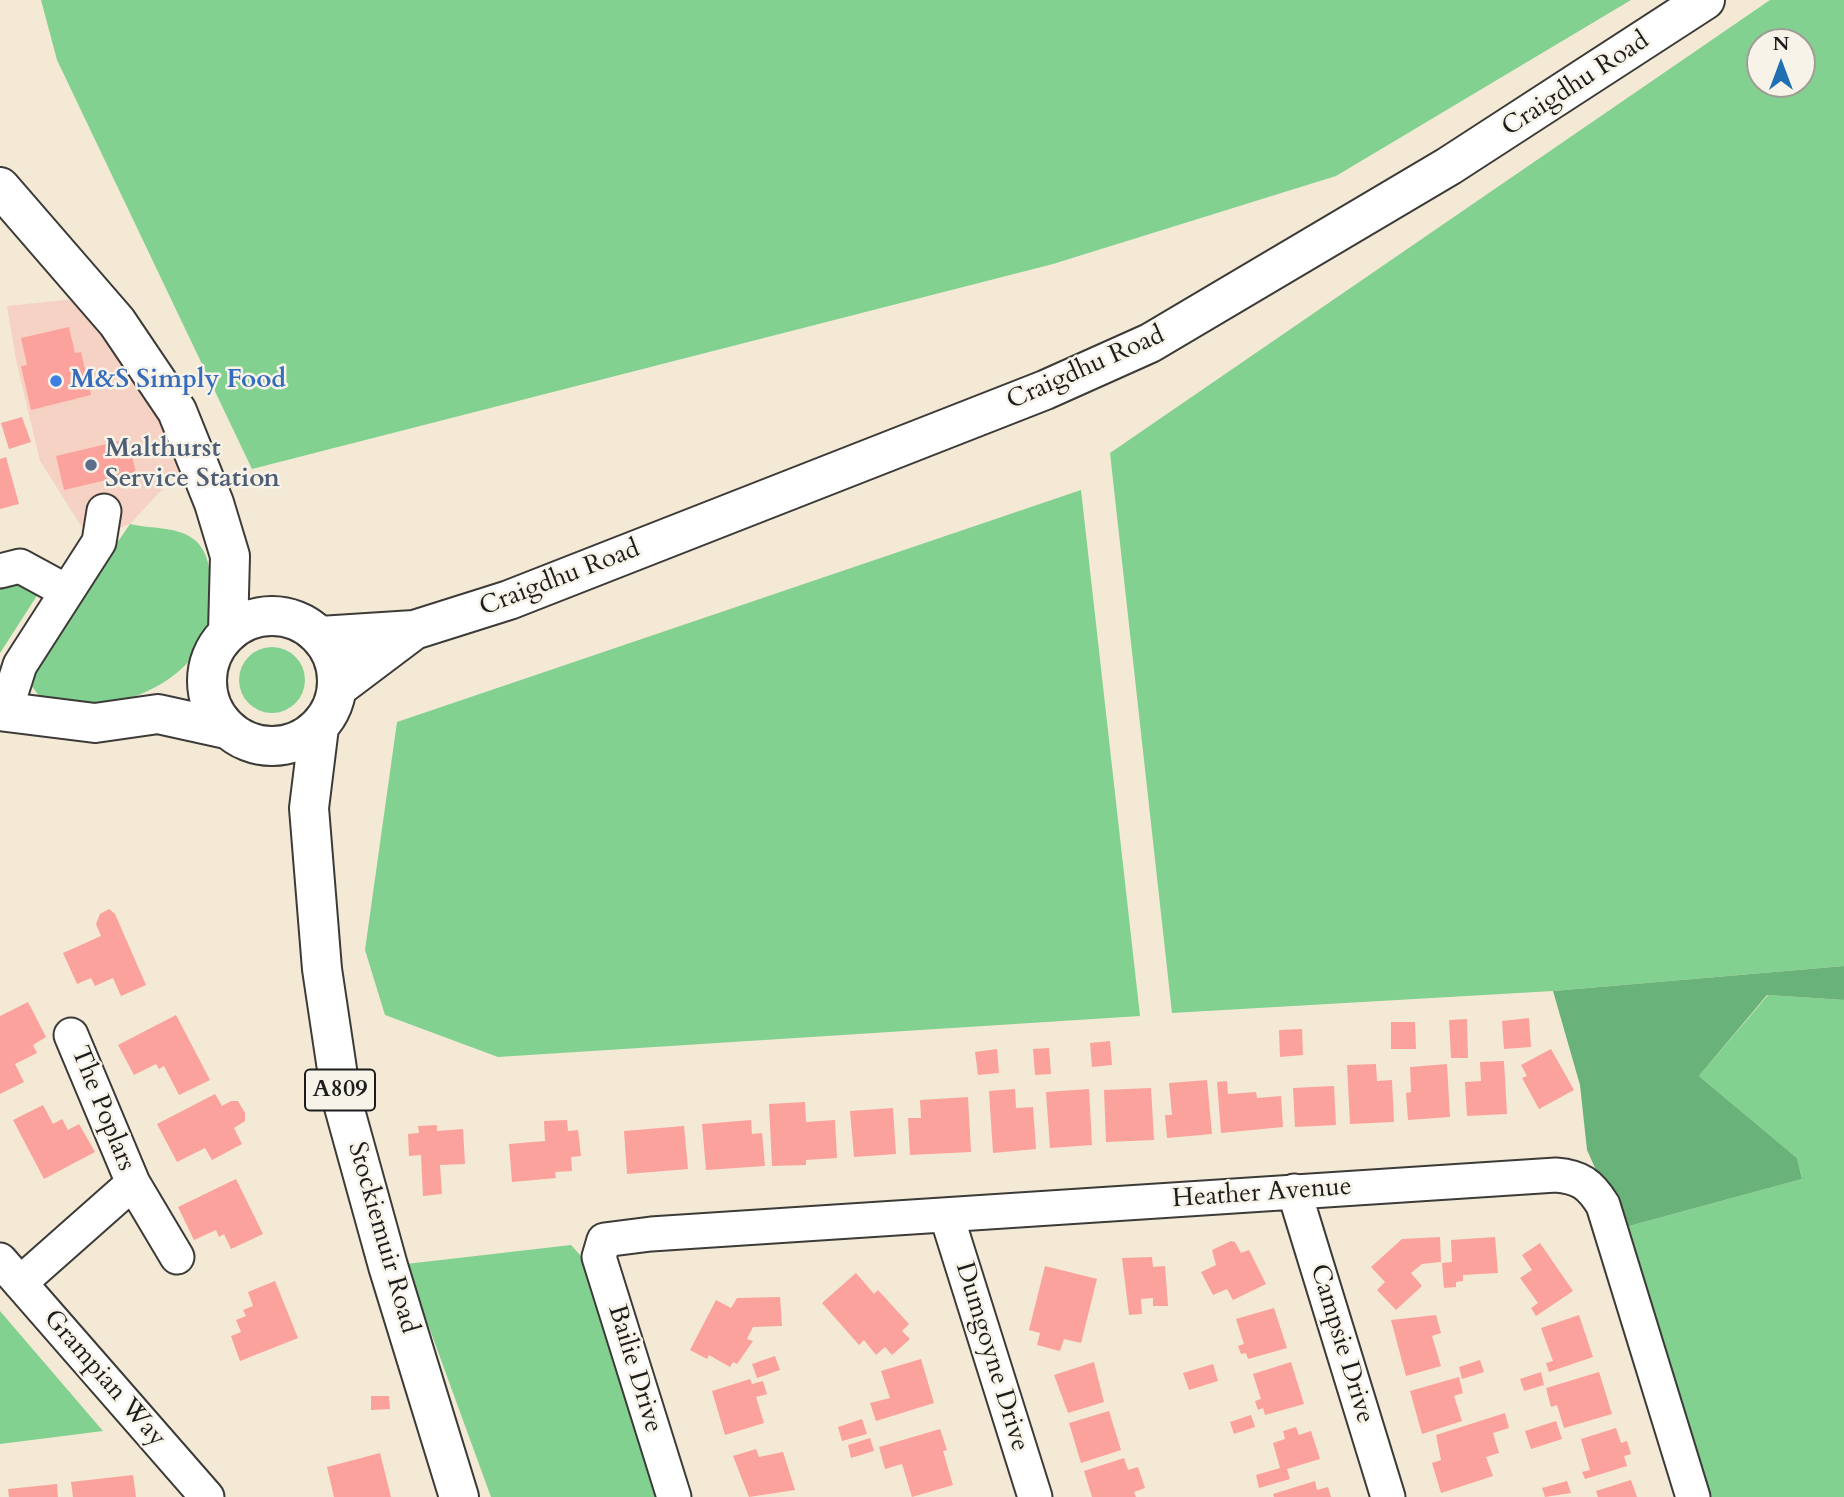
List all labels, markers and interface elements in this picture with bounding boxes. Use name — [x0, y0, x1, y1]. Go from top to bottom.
street label: Craigdhu Road — [1497, 26, 1655, 144]
north arrow — [1746, 28, 1816, 98]
text: N — [1773, 31, 1789, 57]
street label: Craigdhu Road — [1002, 320, 1170, 418]
place label: M&S Simply Food — [70, 365, 286, 397]
marker: M&S Simply Food — [48, 373, 64, 389]
place label: Malthurst Service Station — [105, 434, 280, 496]
marker: Malthurst Service Station — [83, 457, 99, 473]
street label: Craigdhu Road — [476, 534, 644, 624]
street label: The Poplars — [63, 1042, 141, 1176]
road number: A809 — [305, 1070, 375, 1110]
street label: Stockiemuir Road — [340, 1139, 424, 1337]
street label: Heather Avenue — [1171, 1172, 1353, 1216]
street label: Dumgoyne Drive — [947, 1259, 1035, 1455]
street label: Campsie Drive — [1302, 1261, 1380, 1427]
street label: Bailie Drive — [600, 1301, 668, 1437]
street label: Grampian Way — [36, 1304, 172, 1454]

